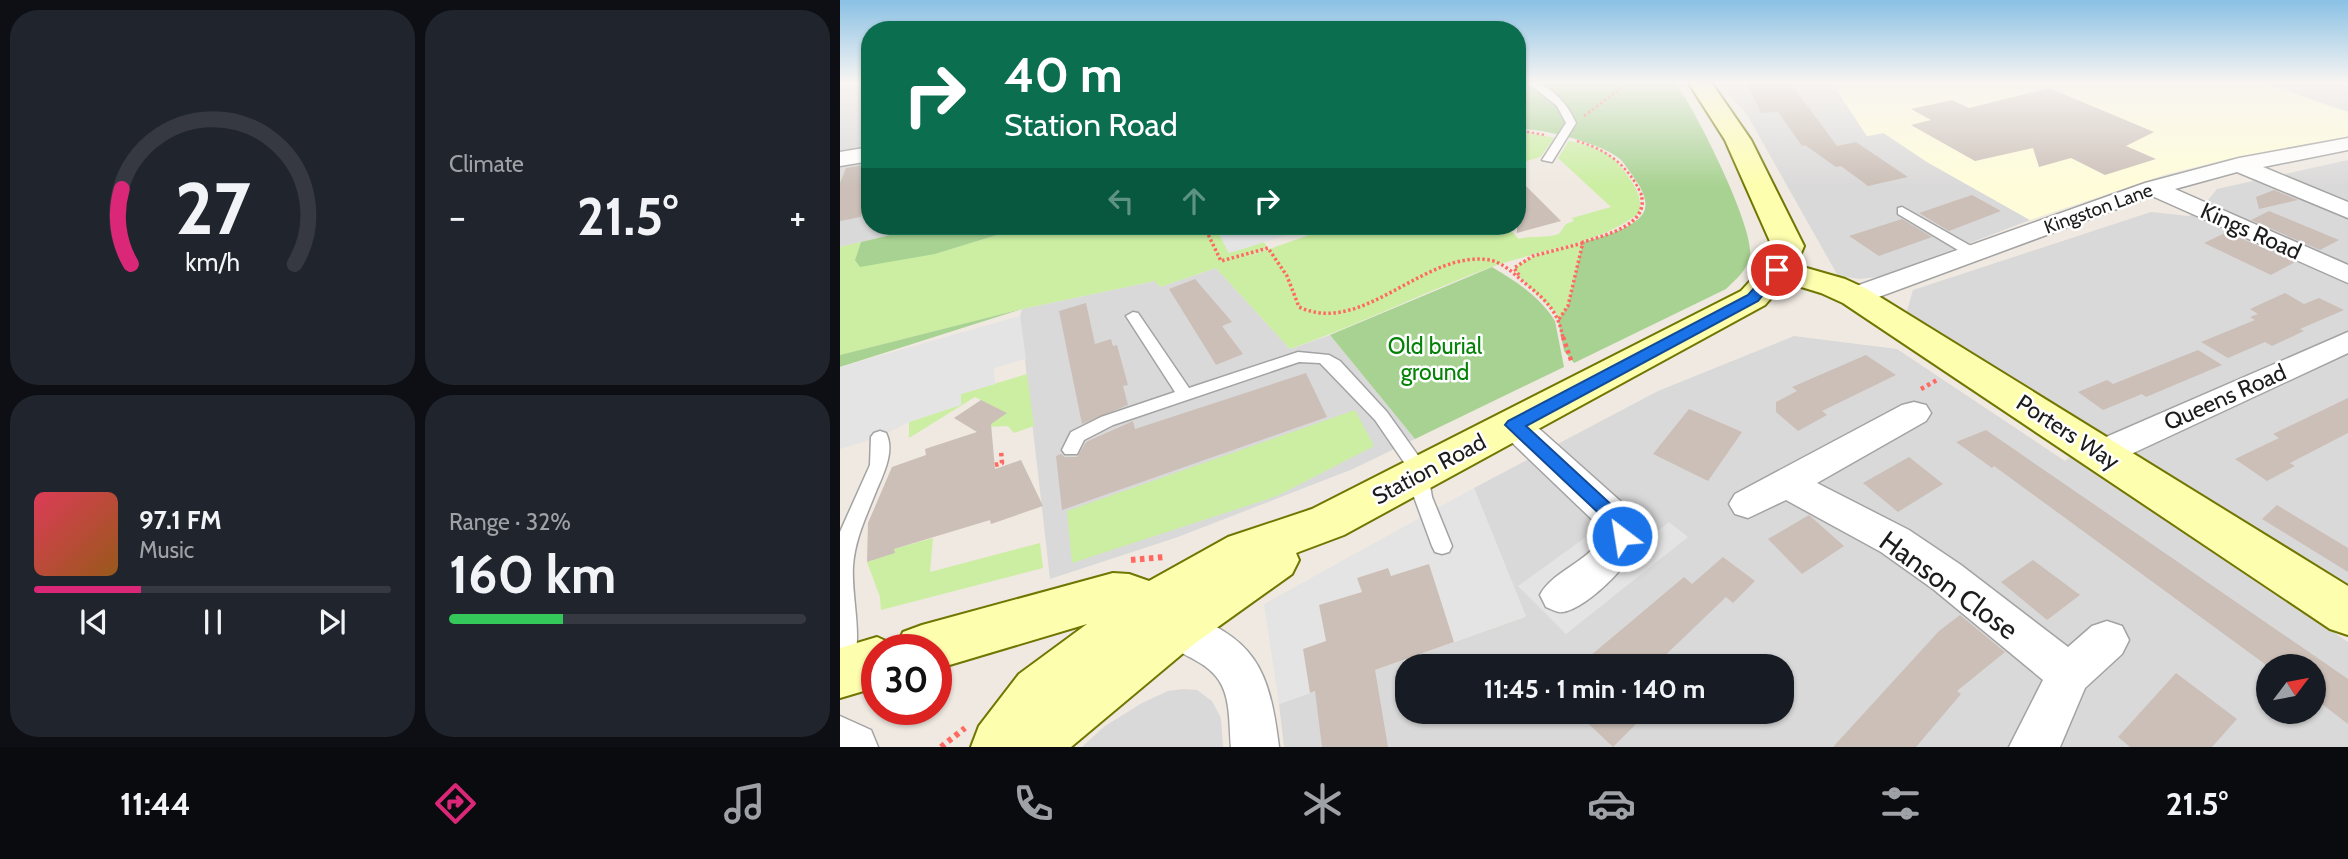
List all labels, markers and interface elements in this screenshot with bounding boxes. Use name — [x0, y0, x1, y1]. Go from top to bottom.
text: 40 m — [1004, 45, 1123, 104]
icon: right — [889, 49, 980, 140]
text: Station Road — [1004, 105, 1178, 144]
text: Climate — [449, 150, 524, 178]
text: 27 — [175, 164, 250, 252]
street label: Kingston Lane — [2041, 178, 2156, 239]
icon: left — [1102, 182, 1140, 220]
icon: ahead — [1175, 182, 1213, 220]
icon: right — [1248, 182, 1286, 220]
text: 21.5° — [577, 185, 678, 248]
text: − — [449, 193, 466, 240]
text: + — [789, 193, 806, 240]
street label: Kings Road — [2196, 196, 2306, 266]
pin — [1747, 240, 1807, 300]
text: km/h — [185, 246, 240, 276]
icon: arrive — [1758, 251, 1796, 289]
park label: Old burial ground — [1388, 332, 1483, 386]
street label: Queens Road — [2160, 358, 2290, 436]
street label: Porters Way — [2011, 388, 2125, 476]
street label: Station Road — [1367, 427, 1491, 511]
position arrow — [1585, 499, 1659, 573]
text: 97.1 FM — [139, 504, 222, 536]
text: Range · 32% — [449, 508, 571, 536]
street label: Hanson Close — [1873, 523, 2025, 647]
text: Music — [139, 536, 194, 564]
text: 160 km — [449, 543, 616, 606]
icon: previous — [75, 603, 113, 641]
icon: pause — [194, 603, 232, 641]
icon: next — [313, 603, 351, 641]
speed limit sign: 30 — [861, 634, 952, 725]
north arrow — [2256, 654, 2326, 724]
map controls — [2256, 654, 2326, 724]
text: 11:45 · 1 min · 140 m — [1484, 673, 1705, 705]
icon: directions — [431, 779, 480, 828]
icon: music — [720, 779, 769, 828]
icon: phone — [1009, 779, 1058, 828]
icon: climate — [1298, 779, 1347, 828]
icon: car — [1587, 779, 1636, 828]
icon: filters — [1876, 779, 1925, 828]
text: 11:44 — [120, 784, 191, 823]
text: 21.5° — [2166, 784, 2228, 823]

